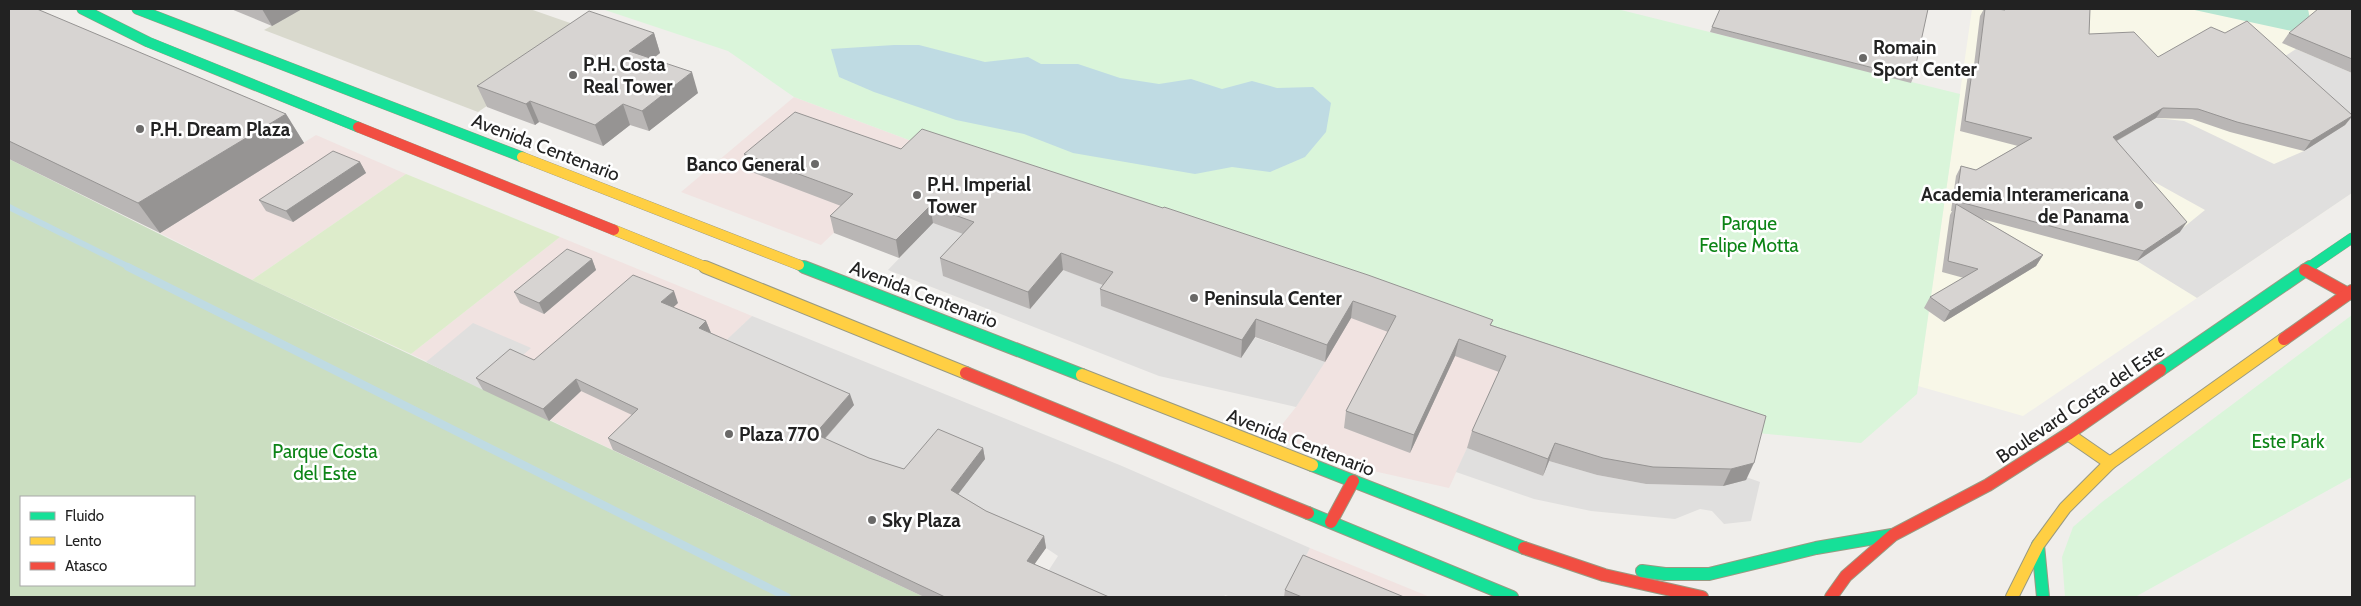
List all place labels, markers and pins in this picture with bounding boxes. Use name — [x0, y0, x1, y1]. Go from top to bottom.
place label: Romain Sport Center — [1873, 36, 1978, 81]
marker: Romain Sport Center — [1857, 52, 1869, 64]
place label: P.H. Costa Real Tower — [583, 53, 673, 98]
marker: P.H. Costa Real Tower — [567, 69, 579, 81]
place label: P.H. Dream Plaza — [150, 118, 291, 141]
marker: P.H. Dream Plaza — [134, 123, 146, 135]
place label: Banco General — [686, 153, 805, 176]
marker: Banco General — [809, 158, 821, 170]
place label: P.H. Imperial Tower — [927, 173, 1031, 218]
place label: Academia Interamericana de Panama — [1921, 183, 2130, 228]
marker: P.H. Imperial Tower — [911, 189, 923, 201]
marker: Academia Interamericana de Panama — [2133, 199, 2145, 211]
place label: Peninsula Center — [1204, 287, 1343, 310]
marker: Peninsula Center — [1188, 292, 1200, 304]
place label: Plaza 770 — [739, 423, 820, 446]
marker: Plaza 770 — [723, 428, 735, 440]
place label: Sky Plaza — [882, 509, 961, 532]
marker: Sky Plaza — [866, 514, 878, 526]

